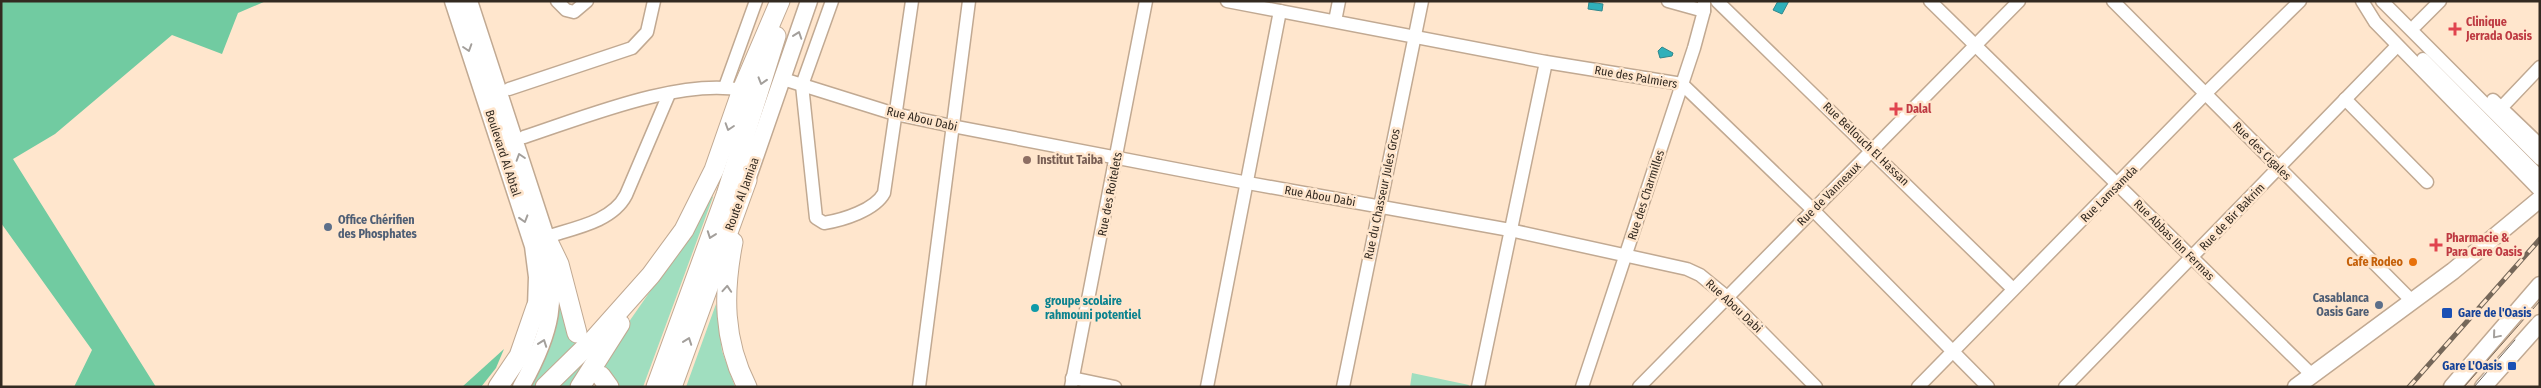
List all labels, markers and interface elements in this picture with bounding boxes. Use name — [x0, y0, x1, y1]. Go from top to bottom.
place label: Clinique Jerrada Oasis — [2465, 15, 2533, 43]
marker: Clinique Jerrada Oasis — [2448, 22, 2462, 36]
one-way arrow — [792, 31, 802, 40]
one-way arrow — [463, 43, 473, 51]
street label: Rue des Palmiers — [1594, 63, 1678, 91]
one-way arrow — [758, 76, 768, 85]
street label: Rue Bellouch El Hassan — [1820, 99, 1912, 189]
place label: Dalal — [1906, 102, 1932, 116]
marker: Dalal — [1890, 103, 1902, 115]
street label: Rue Abou Dabi — [885, 104, 959, 134]
street label: Boulevard Al Abtal — [482, 108, 524, 198]
street label: Rue des Cigales — [2230, 119, 2294, 183]
one-way arrow — [724, 123, 734, 131]
street label: Rue du Chasseur Jules Gros — [1361, 127, 1403, 261]
street label: Rue des Charmilles — [1625, 148, 1667, 242]
street label: Rue des Roitelets — [1095, 151, 1125, 237]
place label: Institut Taiba — [1037, 153, 1103, 167]
one-way arrow — [516, 154, 526, 162]
marker: Institut Taiba — [1021, 154, 1033, 166]
street label: Route Al Jamiaa — [722, 155, 762, 233]
street label: Rue de Vanneaux — [1794, 159, 1864, 229]
street label: Rue Lamsamda — [2078, 163, 2140, 225]
street label: Rue de Bir Bakrim — [2196, 181, 2268, 253]
street label: Rue Abou Dabi — [1283, 183, 1357, 209]
street label: Rue Abbas Ibn Fermas — [2131, 197, 2217, 283]
place label: Office Chérifien des Phosphates — [338, 213, 417, 241]
one-way arrow — [519, 214, 529, 222]
marker: Office Chérifien des Phosphates — [322, 221, 334, 233]
one-way arrow — [707, 231, 717, 239]
place label: Pharmacie & Para Care Oasis — [2446, 231, 2523, 259]
marker: Pharmacie & Para Care Oasis — [2430, 239, 2442, 251]
place label: Cafe Rodeo — [2346, 255, 2404, 269]
marker: Cafe Rodeo — [2407, 256, 2419, 268]
street label: Rue Abou Dabi — [1703, 276, 1765, 336]
one-way arrow — [721, 285, 732, 293]
place label: Casablanca Oasis Gare — [2313, 291, 2369, 319]
place label: groupe scolaire rahmouni potentiel — [1045, 294, 1142, 322]
marker: Casablanca Oasis Gare — [2373, 299, 2385, 311]
marker: groupe scolaire rahmouni potentiel — [1029, 302, 1041, 314]
marker: Gare de l'Oasis — [2440, 306, 2454, 320]
place label: Gare de l'Oasis — [2458, 306, 2532, 320]
one-way arrow — [2493, 329, 2502, 338]
one-way arrow — [682, 337, 692, 346]
one-way arrow — [537, 339, 547, 348]
place label: Gare L'Oasis — [2442, 359, 2503, 373]
marker: Gare L'Oasis — [2506, 360, 2518, 372]

